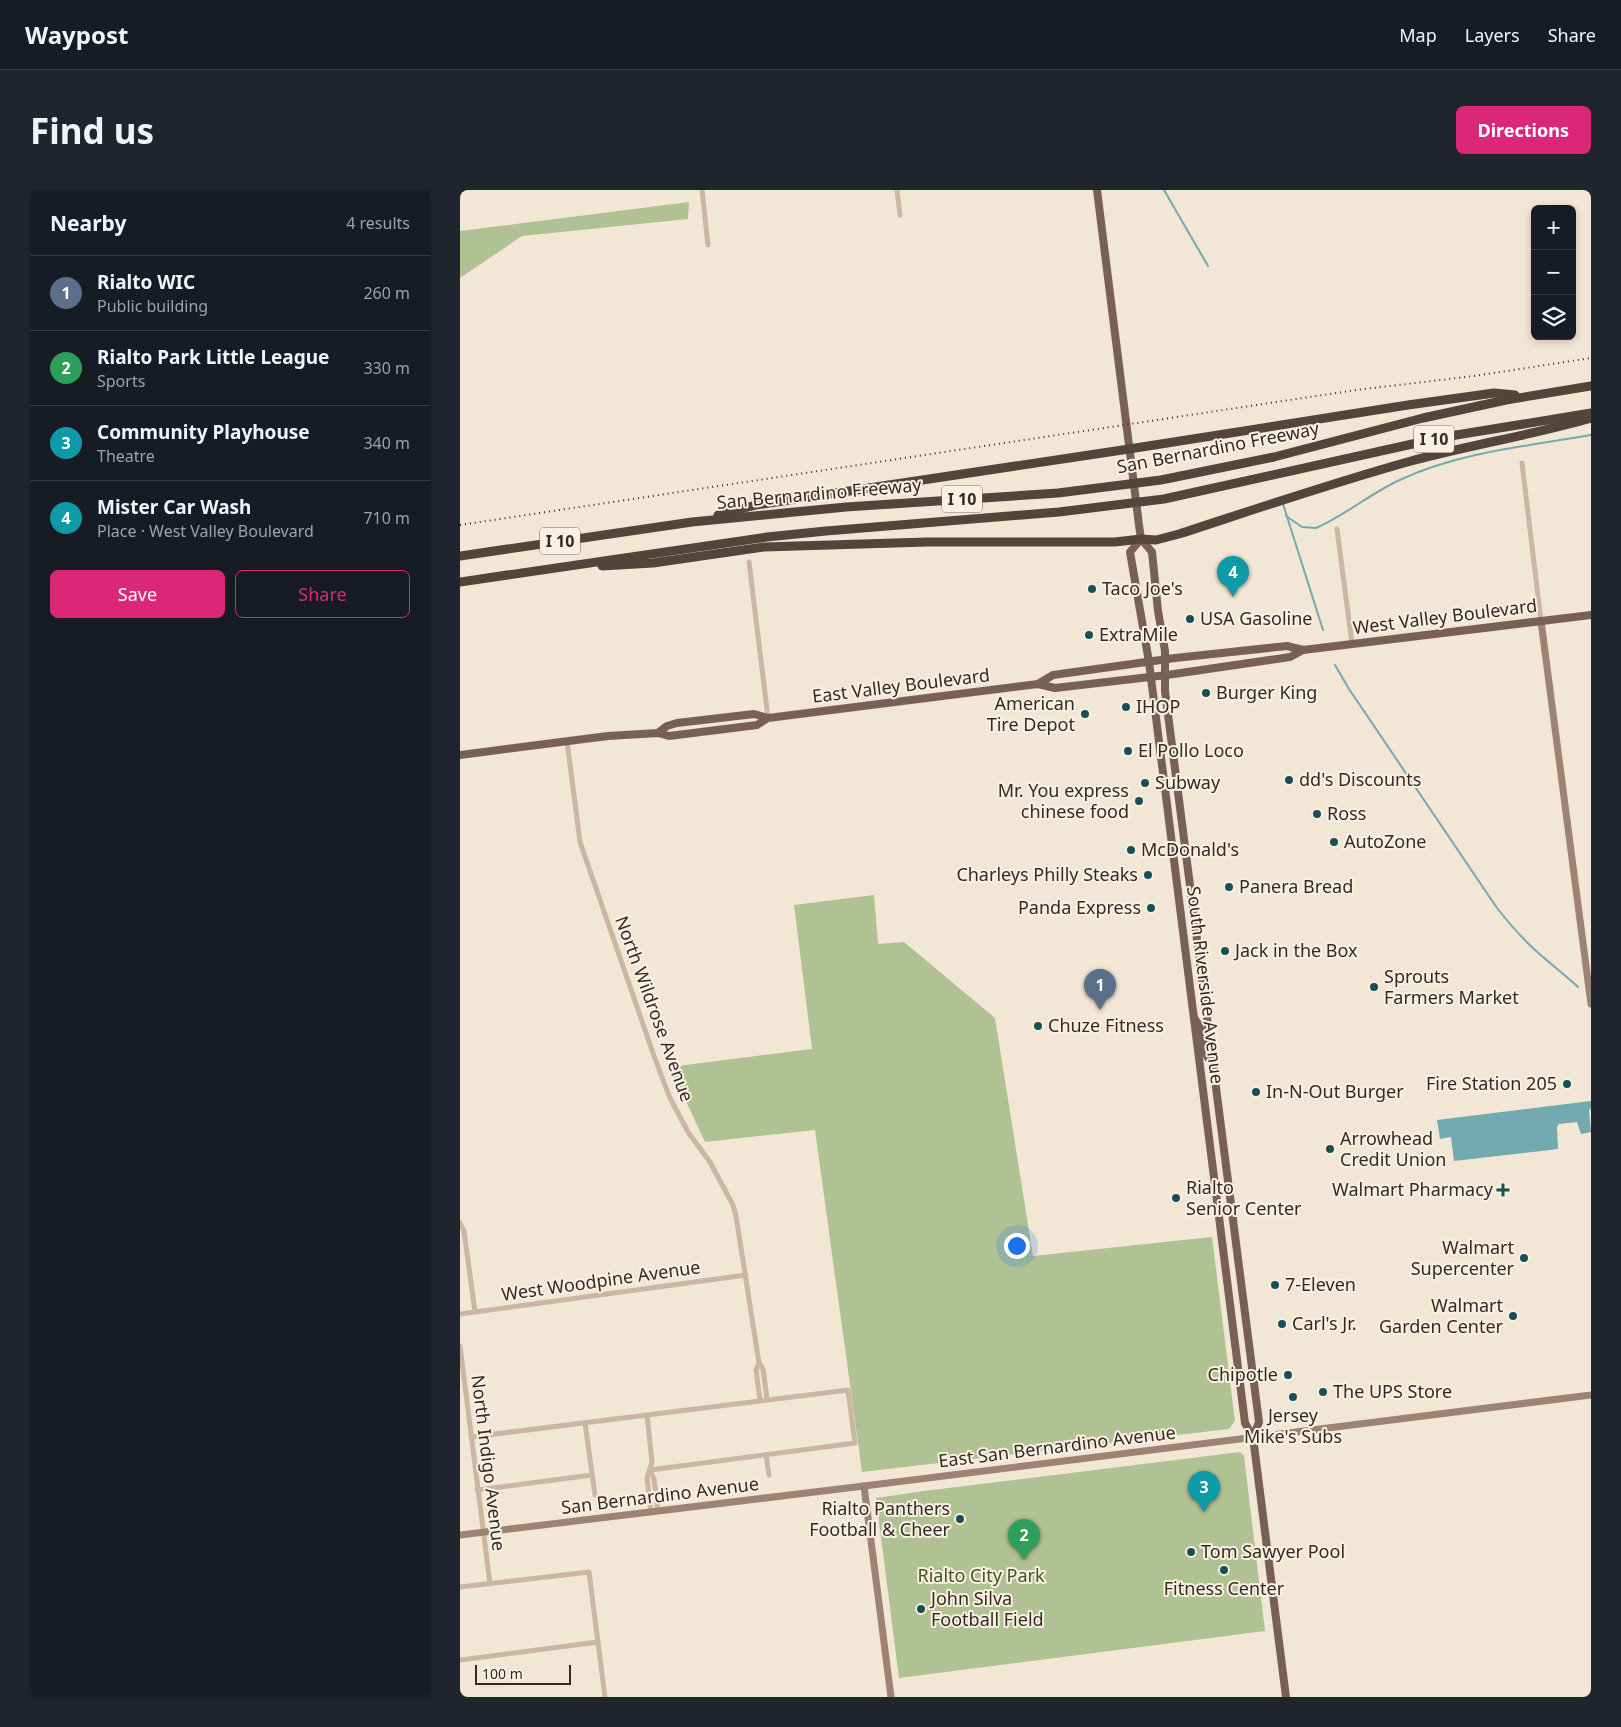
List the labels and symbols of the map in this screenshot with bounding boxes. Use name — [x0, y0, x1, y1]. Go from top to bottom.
street label: San Bernardino Freeway — [1115, 415, 1322, 478]
road number: I 10 — [1414, 425, 1454, 452]
street label: San Bernardino Freeway — [715, 472, 923, 514]
road number: I 10 — [942, 486, 982, 512]
road number: I 10 — [540, 528, 580, 554]
pin: 4 — [1217, 556, 1249, 597]
place label: Taco Joe's — [1102, 576, 1183, 600]
marker: Taco Joe's — [1086, 583, 1098, 595]
street label: West Valley Boulevard — [1351, 593, 1538, 639]
place label: USA Gasoline — [1200, 606, 1313, 630]
marker: USA Gasoline — [1184, 613, 1196, 625]
place label: ExtraMile — [1099, 622, 1178, 646]
marker: ExtraMile — [1083, 629, 1095, 641]
street label: East Valley Boulevard — [811, 662, 991, 708]
place label: Burger King — [1216, 680, 1317, 704]
marker: Burger King — [1200, 687, 1212, 699]
place label: American Tire Depot — [987, 691, 1075, 736]
place label: IHOP — [1136, 694, 1180, 718]
marker: IHOP — [1120, 701, 1132, 713]
marker: American Tire Depot — [1079, 708, 1091, 720]
place label: El Pollo Loco — [1138, 738, 1244, 762]
marker: El Pollo Loco — [1122, 745, 1134, 757]
place label: dd's Discounts — [1299, 767, 1421, 791]
place label: Subway — [1155, 770, 1221, 794]
marker: dd's Discounts — [1283, 774, 1295, 786]
marker: Subway — [1139, 777, 1151, 789]
place label: Mr. You express chinese food — [998, 778, 1129, 823]
marker: Mr. You express chinese food — [1133, 795, 1145, 807]
place label: Ross — [1327, 801, 1366, 825]
marker: Ross — [1311, 808, 1323, 820]
place label: AutoZone — [1344, 829, 1426, 853]
marker: AutoZone — [1328, 836, 1340, 848]
place label: McDonald's — [1141, 837, 1239, 861]
marker: McDonald's — [1125, 844, 1137, 856]
place label: Charleys Philly Steaks — [956, 862, 1138, 886]
marker: Charleys Philly Steaks — [1142, 869, 1154, 881]
place label: Panera Bread — [1239, 874, 1353, 898]
marker: Panera Bread — [1223, 881, 1235, 893]
street label: South Riverside Avenue — [1182, 885, 1230, 1085]
place label: Panda Express — [1018, 895, 1141, 919]
marker: Panda Express — [1145, 902, 1157, 914]
street label: North Wildrose Avenue — [610, 912, 700, 1105]
place label: Jack in the Box — [1233, 938, 1358, 962]
marker: Jack in the Box — [1219, 945, 1231, 957]
place label: Sprouts Farmers Market — [1384, 964, 1519, 1009]
pin: 1 — [1084, 969, 1116, 1010]
marker: Sprouts Farmers Market — [1368, 981, 1380, 993]
place label: Chuze Fitness — [1048, 1013, 1164, 1037]
marker: Chuze Fitness — [1032, 1020, 1044, 1032]
place label: Fire Station 205 — [1426, 1071, 1557, 1095]
marker: Fire Station 205 — [1561, 1078, 1573, 1090]
place label: In-N-Out Burger — [1266, 1079, 1404, 1103]
marker: In-N-Out Burger — [1250, 1086, 1262, 1098]
place label: Arrowhead Credit Union — [1340, 1126, 1446, 1171]
marker: Arrowhead Credit Union — [1324, 1143, 1336, 1155]
place label: Rialto Senior Center — [1186, 1175, 1302, 1220]
place label: Walmart Pharmacy — [1332, 1177, 1494, 1201]
marker: Walmart Pharmacy — [1497, 1184, 1509, 1196]
marker: Rialto Senior Center — [1170, 1192, 1182, 1204]
your location — [1004, 1233, 1030, 1259]
place label: Walmart Supercenter — [1411, 1235, 1515, 1280]
marker: Walmart Supercenter — [1518, 1252, 1530, 1264]
street label: West Woodpine Avenue — [500, 1254, 702, 1306]
place label: 7-Eleven — [1285, 1272, 1356, 1296]
marker: 7-Eleven — [1269, 1279, 1281, 1291]
place label: Walmart Garden Center — [1379, 1293, 1504, 1338]
marker: Walmart Garden Center — [1507, 1310, 1519, 1322]
place label: Carl's Jr. — [1292, 1311, 1357, 1335]
marker: Carl's Jr. — [1276, 1318, 1288, 1330]
place label: Chipotle — [1208, 1362, 1278, 1386]
marker: Chipotle — [1282, 1369, 1294, 1381]
street label: North Indigo Avenue — [466, 1374, 512, 1552]
place label: The UPS Store — [1333, 1379, 1452, 1403]
marker: The UPS Store — [1317, 1386, 1329, 1398]
marker: Jersey Mike's Subs — [1287, 1391, 1299, 1403]
place label: Jersey Mike's Subs — [1244, 1403, 1342, 1448]
street label: East San Bernardino Avenue — [937, 1420, 1177, 1472]
street label: San Bernardino Avenue — [560, 1471, 760, 1519]
pin: 3 — [1188, 1471, 1220, 1512]
place label: Rialto Panthers Football & Cheer — [809, 1496, 951, 1541]
marker: Rialto Panthers Football & Cheer — [954, 1513, 966, 1525]
pin: 2 — [1008, 1519, 1040, 1560]
place label: Tom Sawyer Pool — [1201, 1539, 1345, 1563]
marker: Tom Sawyer Pool — [1185, 1546, 1197, 1558]
park label: Rialto City Park — [917, 1563, 1045, 1587]
marker: Fitness Center — [1218, 1564, 1230, 1576]
place label: Fitness Center — [1164, 1576, 1285, 1600]
place label: John Silva Football Field — [929, 1586, 1044, 1631]
marker: John Silva Football Field — [915, 1603, 927, 1615]
scale bar — [475, 1662, 571, 1685]

